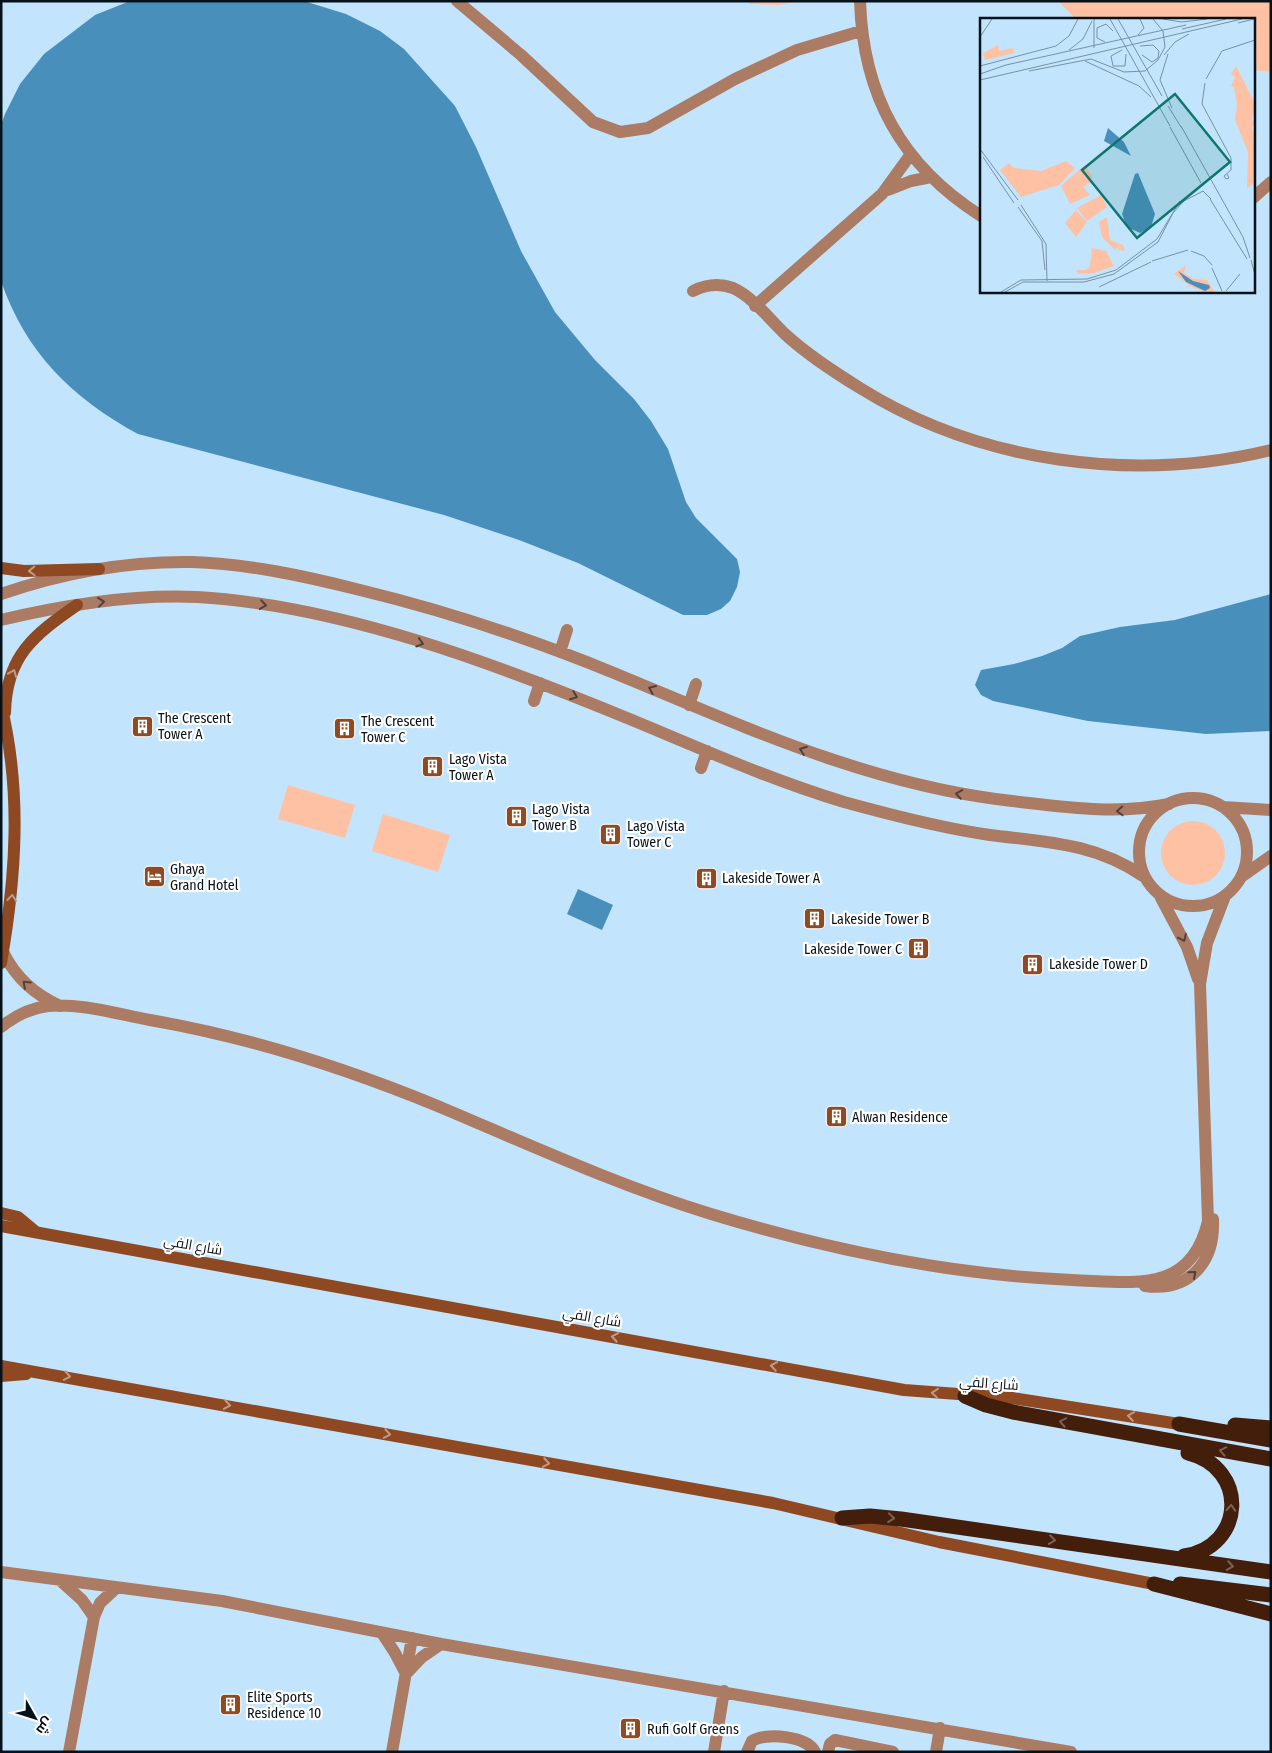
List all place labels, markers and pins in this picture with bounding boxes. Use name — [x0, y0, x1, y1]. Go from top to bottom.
place label: The Crescent Tower A — [158, 710, 231, 743]
place label: The Crescent Tower C — [361, 713, 434, 746]
building icon: The Crescent Tower A — [130, 714, 154, 738]
building icon: The Crescent Tower C — [333, 717, 357, 741]
place label: Lago Vista Tower A — [449, 751, 507, 784]
building icon: Lago Vista Tower A — [421, 755, 445, 779]
place label: Lago Vista Tower B — [532, 801, 590, 834]
building icon: Lago Vista Tower B — [504, 805, 528, 829]
place label: Lago Vista Tower C — [627, 818, 685, 851]
building icon: Lago Vista Tower C — [599, 822, 623, 846]
place label: Ghaya Grand Hotel — [170, 861, 239, 894]
hotel icon: Ghaya Grand Hotel — [142, 865, 166, 889]
building icon: Lakeside Tower A — [694, 866, 718, 890]
place label: Lakeside Tower A — [722, 870, 821, 887]
building icon: Lakeside Tower B — [803, 907, 827, 931]
place label: Lakeside Tower B — [831, 911, 930, 928]
building icon: Lakeside Tower C — [906, 937, 930, 961]
place label: Lakeside Tower C — [804, 941, 902, 958]
building icon: Lakeside Tower D — [1021, 952, 1045, 976]
place label: Lakeside Tower D — [1049, 956, 1148, 973]
building icon: Alwan Residence — [824, 1105, 848, 1129]
place label: Alwan Residence — [852, 1109, 948, 1126]
place label: Elite Sports Residence 10 — [247, 1689, 321, 1722]
building icon: Elite Sports Residence 10 — [219, 1693, 243, 1717]
building icon: Rufi Golf Greens — [619, 1717, 643, 1741]
place label: Rufi Golf Greens — [647, 1721, 739, 1738]

